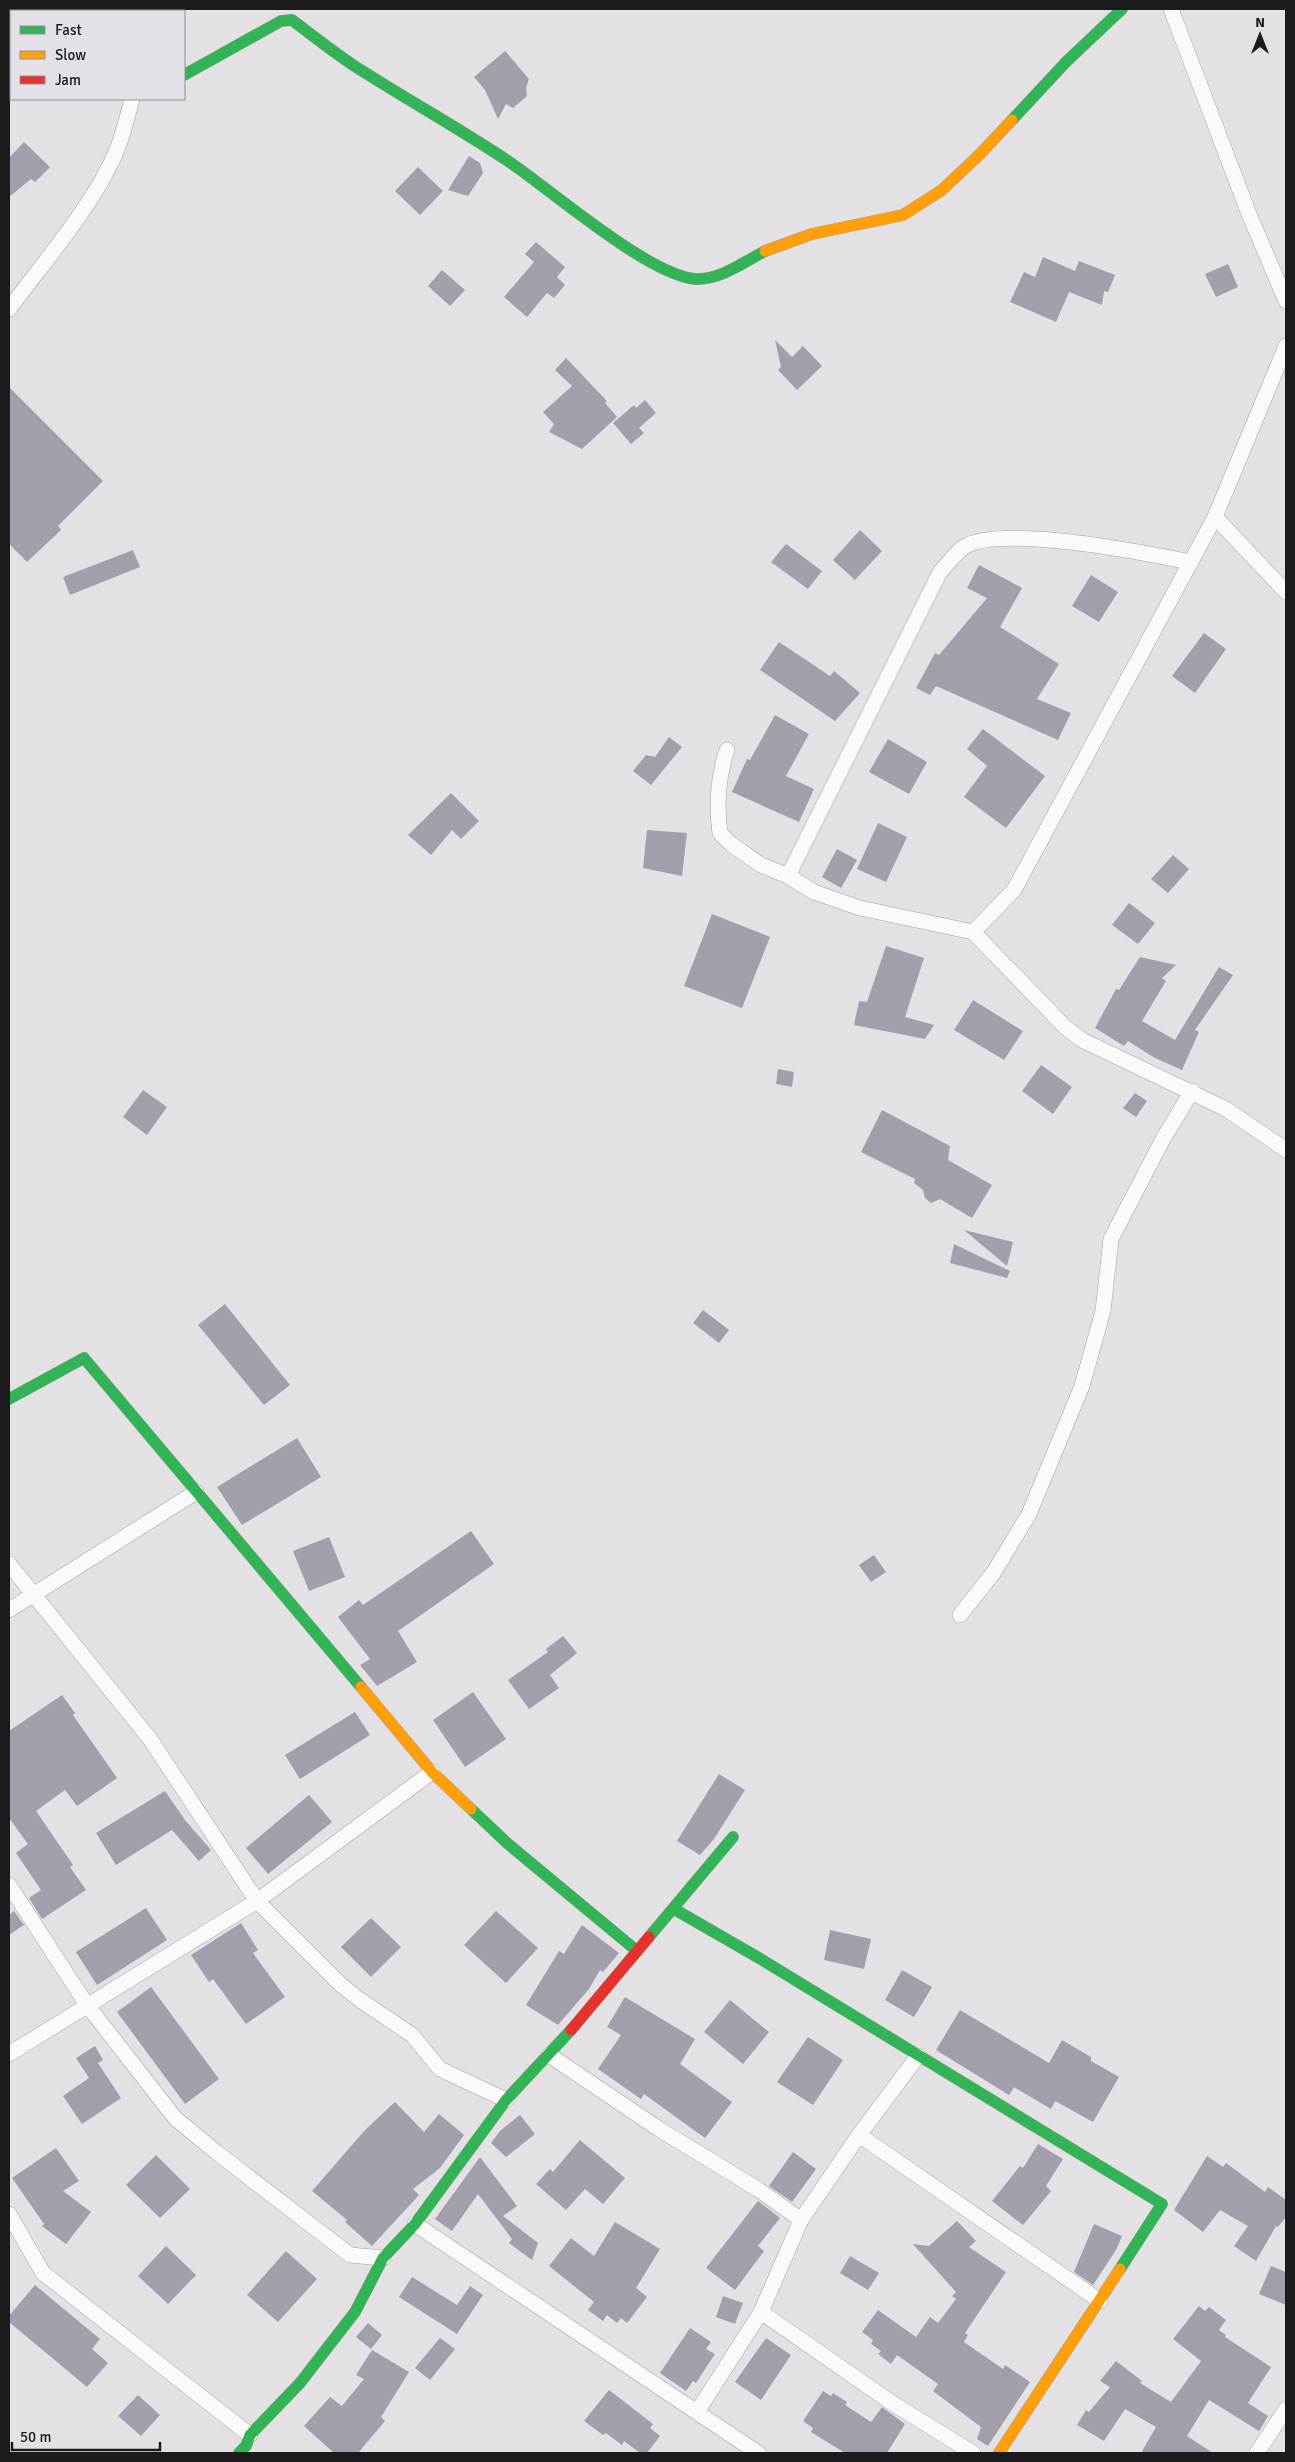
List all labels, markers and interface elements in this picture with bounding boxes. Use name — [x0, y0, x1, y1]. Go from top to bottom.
legend — [10, 10, 185, 100]
north arrow — [1235, 10, 1285, 60]
text: N — [1255, 14, 1265, 31]
text: Fast — [55, 21, 82, 39]
text: Slow — [55, 46, 86, 64]
text: Jam — [55, 71, 81, 89]
scale bar — [12, 2420, 160, 2452]
text: 50 m — [20, 2428, 51, 2446]

